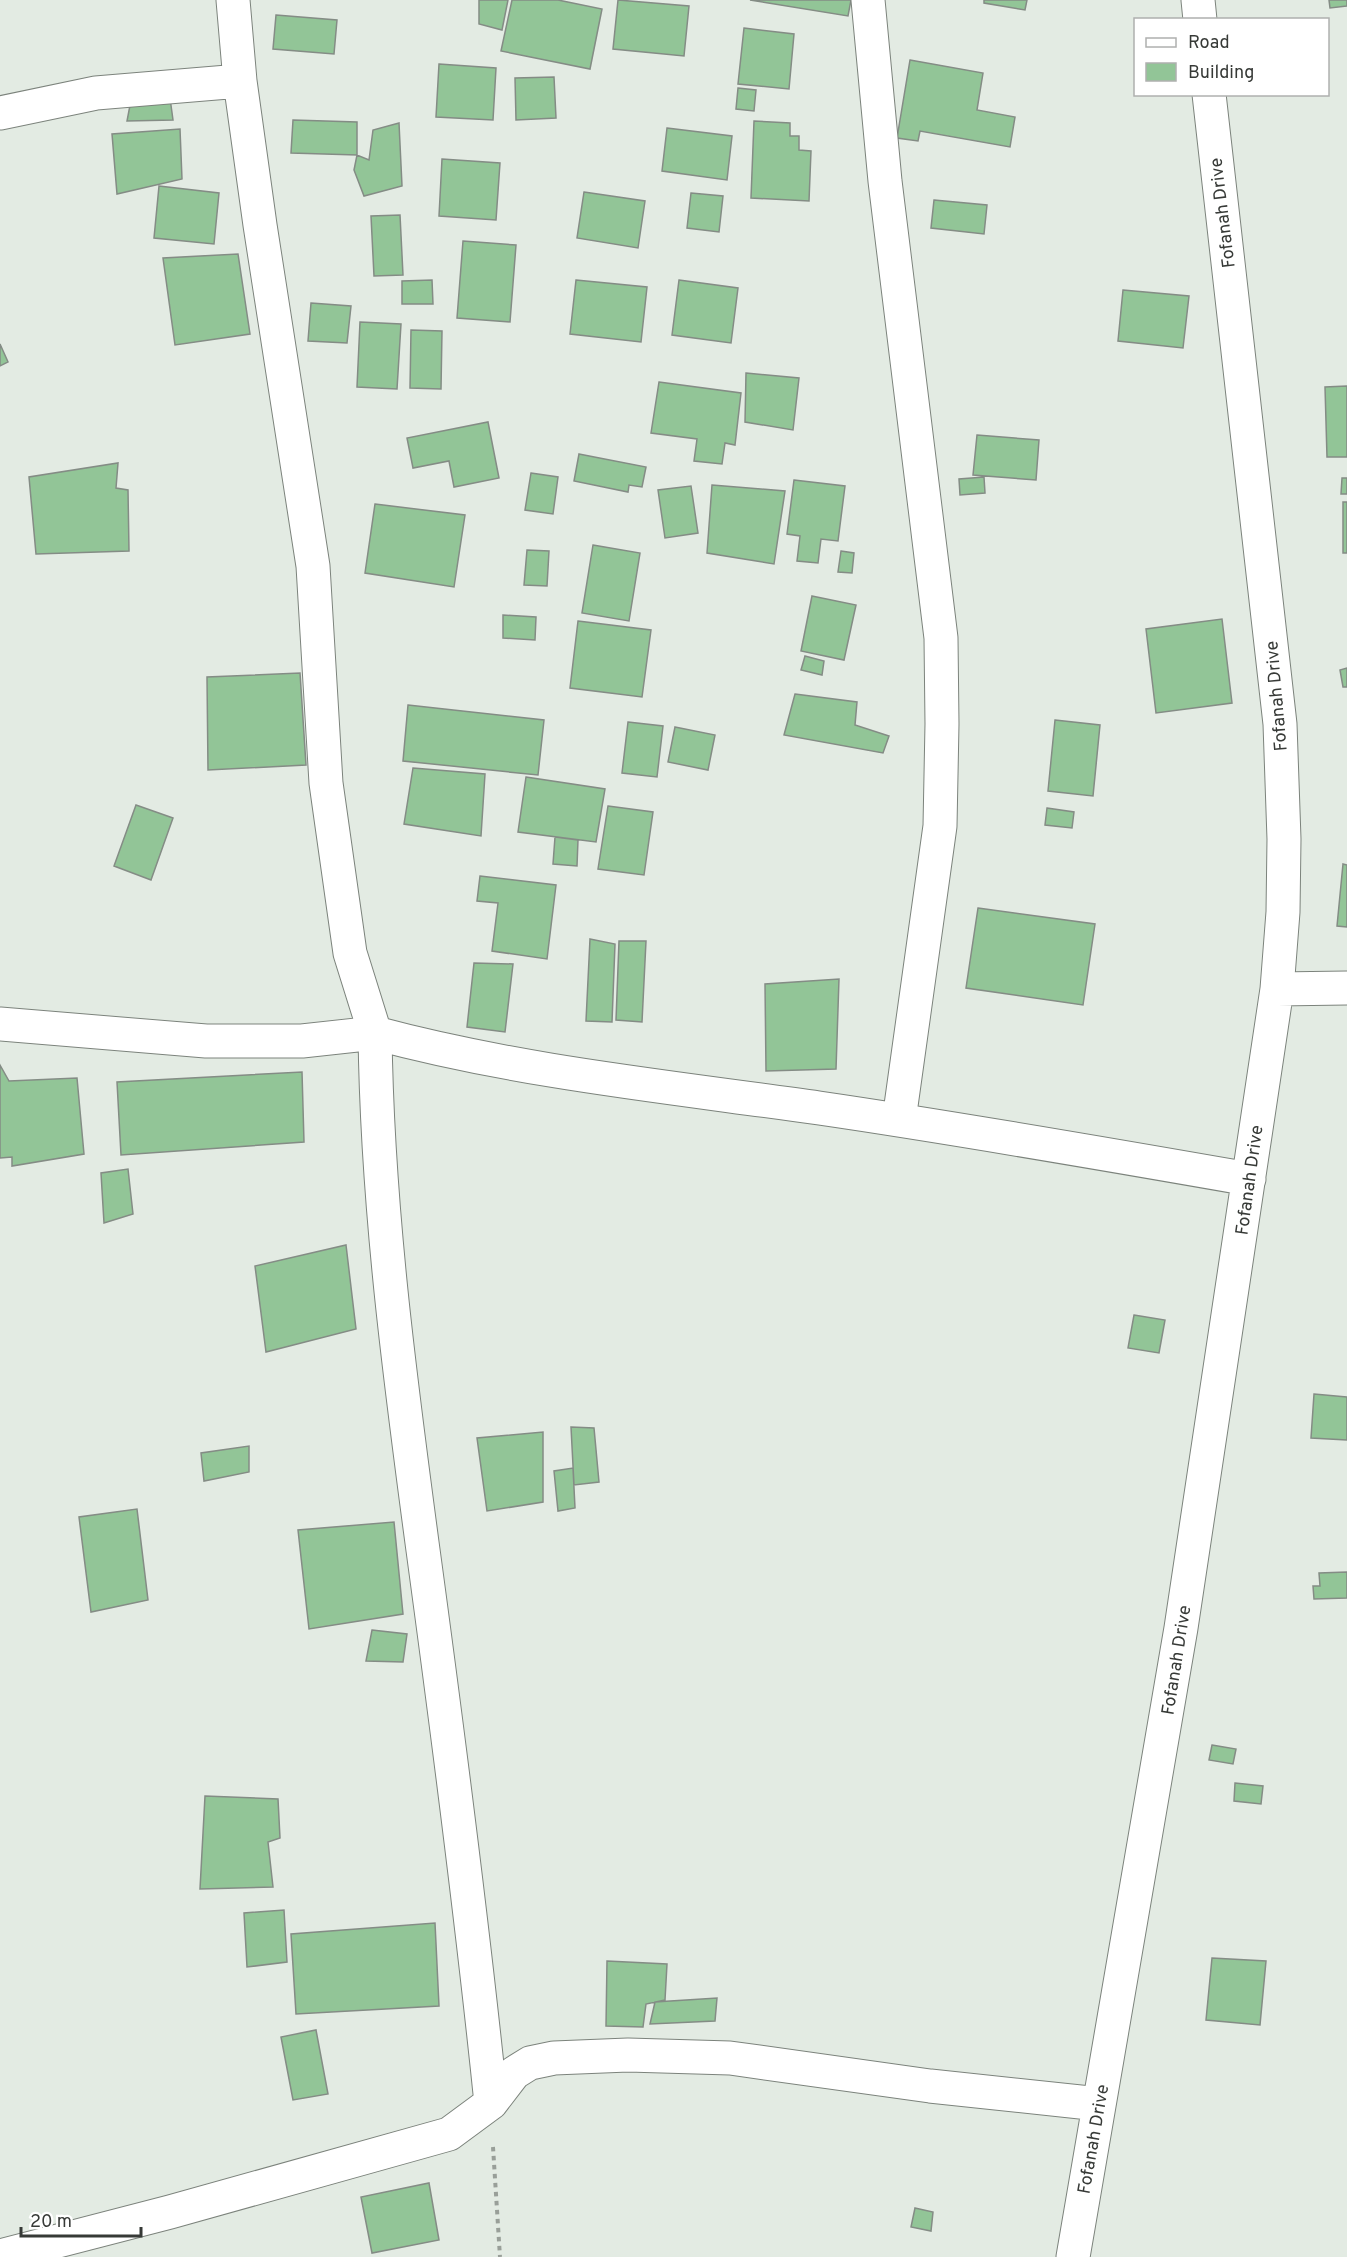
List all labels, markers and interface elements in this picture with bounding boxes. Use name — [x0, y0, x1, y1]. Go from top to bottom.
legend — [1134, 18, 1329, 96]
text: Road — [1188, 32, 1230, 55]
text: Building — [1188, 62, 1254, 85]
street label: Fofanah Drive — [1205, 156, 1242, 269]
street label: Fofanah Drive — [1261, 640, 1294, 752]
street label: Fofanah Drive — [1231, 1124, 1270, 1237]
street label: Fofanah Drive — [1157, 1604, 1198, 1717]
street label: Fofanah Drive — [1074, 2083, 1115, 2196]
scale bar — [21, 2200, 141, 2238]
text: 20 m — [30, 2211, 72, 2234]

